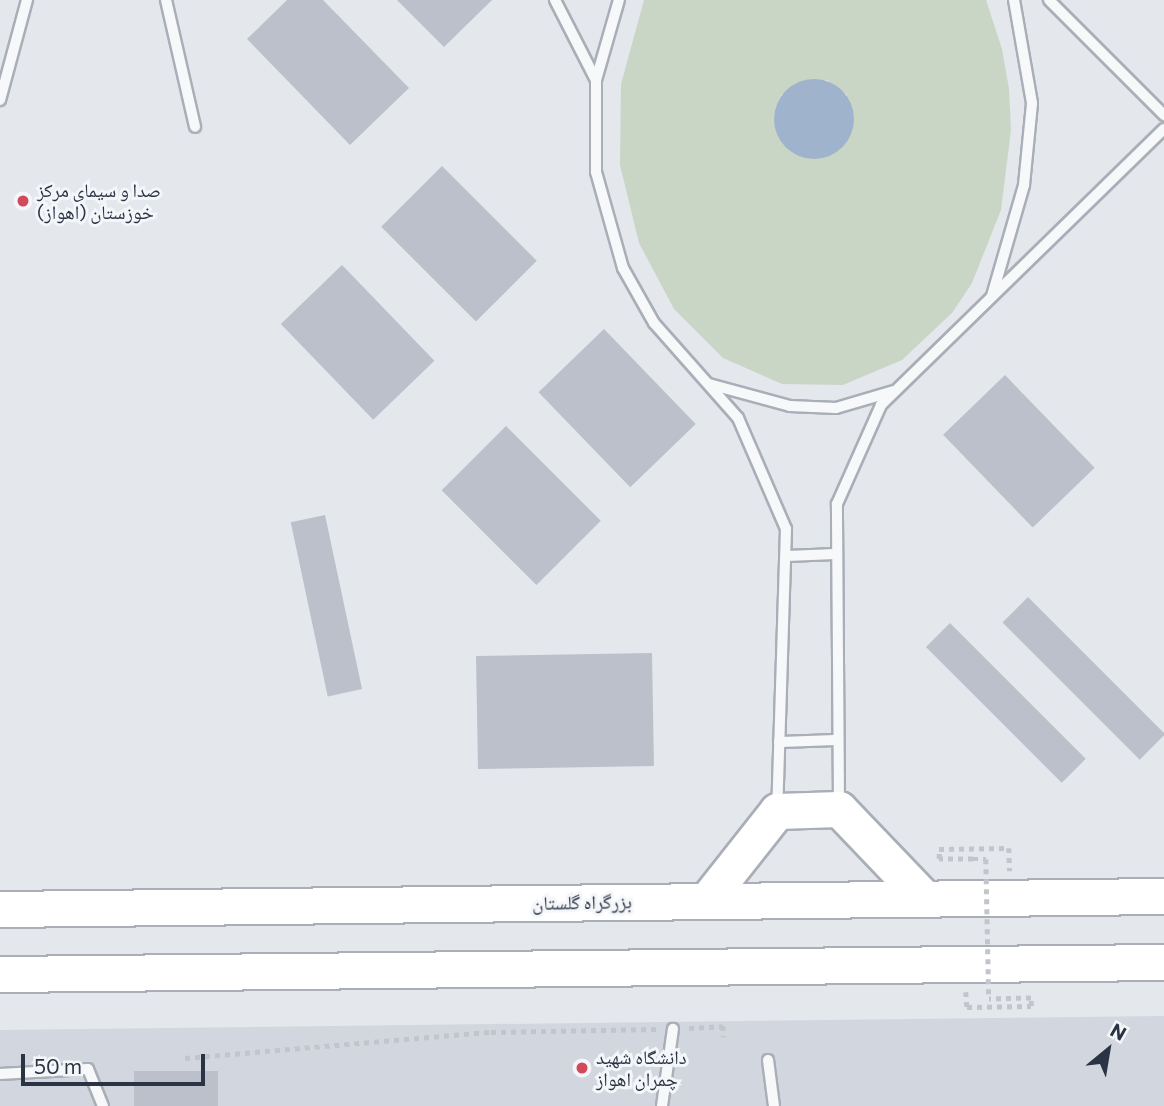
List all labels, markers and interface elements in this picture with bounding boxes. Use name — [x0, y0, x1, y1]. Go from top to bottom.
place label: صدا و سیمای مرکز خوزستان (اهواز) — [37, 179, 161, 223]
marker: صدا و سیمای مرکز خوزستان (اهواز) — [15, 193, 31, 209]
street label: بزرگراه گلستان — [532, 890, 632, 914]
north arrow — [1073, 1015, 1143, 1085]
text: N — [1107, 1018, 1131, 1045]
scale bar — [24, 1040, 208, 1084]
place label: دانشگاه شهید چمران اهواز — [596, 1046, 687, 1090]
text: 50 m — [34, 1053, 82, 1078]
marker: دانشگاه شهید چمران اهواز — [574, 1060, 590, 1076]

